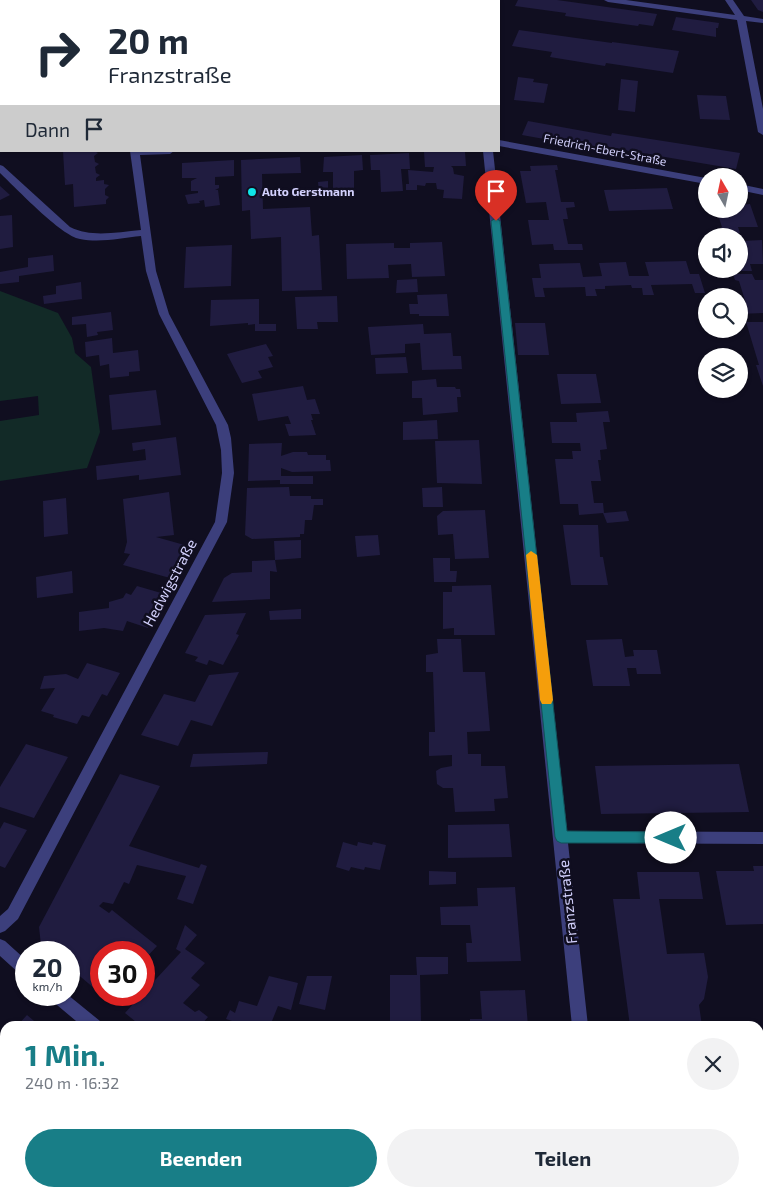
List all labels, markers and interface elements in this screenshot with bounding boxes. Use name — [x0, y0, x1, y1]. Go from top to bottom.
text: 20 m — [108, 19, 189, 61]
icon: right — [25, 20, 90, 85]
text: Franzstraße — [108, 61, 232, 87]
icon: arrive — [80, 115, 108, 143]
text: Dann — [25, 118, 70, 141]
street label: Friedrich-Ebert-Straße — [542, 130, 668, 168]
north arrow — [698, 168, 748, 218]
map controls — [698, 168, 748, 398]
pin — [475, 170, 517, 221]
icon: arrive — [482, 177, 510, 205]
place label: Auto Gerstmann — [262, 184, 354, 198]
marker: Auto Gerstmann — [246, 186, 258, 198]
button: sound — [698, 228, 748, 278]
button: search — [698, 288, 748, 338]
button: layers — [698, 348, 748, 398]
street label: Hedwigstraße — [138, 536, 200, 630]
position arrow — [644, 811, 696, 863]
street label: Franzstraße — [554, 859, 580, 945]
speed limit sign: 30 — [90, 941, 155, 1006]
text: 20 — [32, 952, 63, 982]
text: km/h — [33, 979, 62, 993]
text: 1 Min. — [25, 1036, 106, 1072]
button: close — [687, 1038, 739, 1090]
text: 240 m · 16:32 — [25, 1073, 119, 1092]
button: Beenden — [25, 1129, 377, 1187]
button: Teilen — [387, 1129, 739, 1187]

